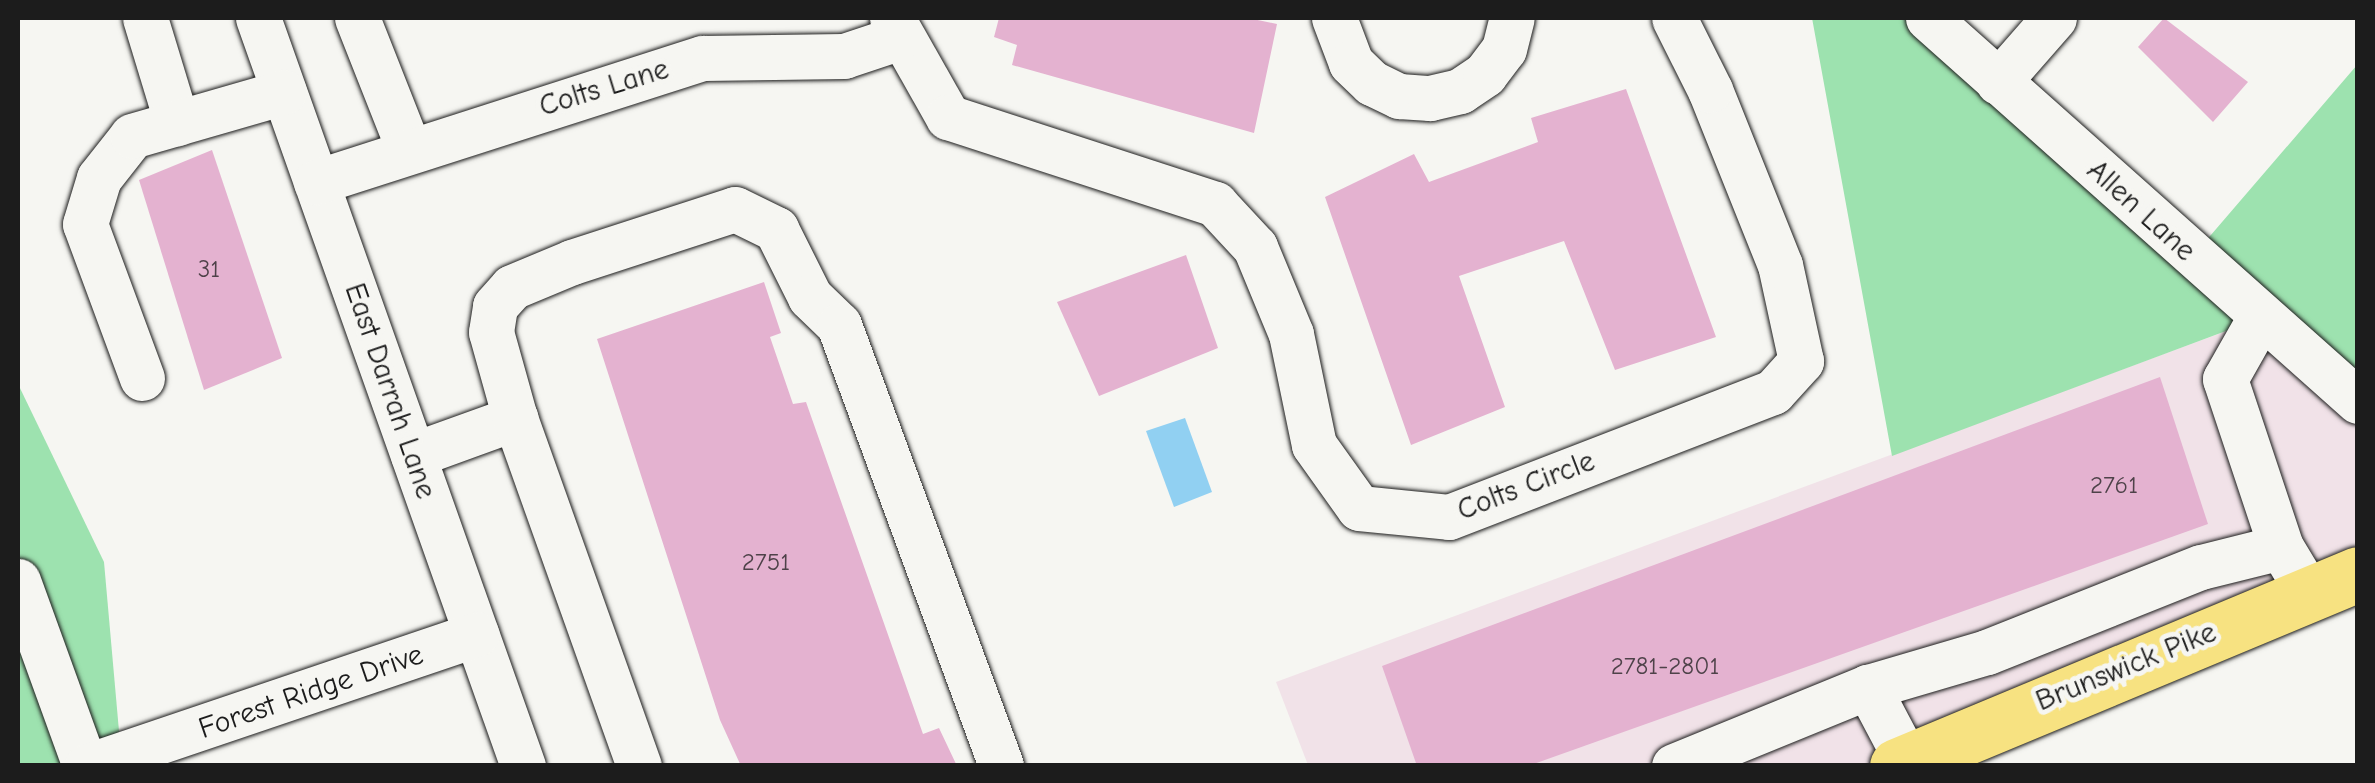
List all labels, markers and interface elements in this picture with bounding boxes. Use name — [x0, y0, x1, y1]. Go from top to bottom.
street label: Colts Lane — [535, 51, 673, 125]
street label: Allen Lane — [2079, 153, 2203, 269]
house number: 31 — [198, 254, 220, 284]
street label: East Darrah Lane — [336, 279, 444, 503]
street label: Colts Circle — [1452, 443, 1600, 529]
house number: 2761 — [2090, 470, 2138, 500]
house number: 2751 — [742, 547, 790, 577]
street label: Brunswick Pike — [2031, 615, 2221, 719]
street label: Forest Ridge Drive — [194, 637, 428, 747]
house number: 2781-2801 — [1611, 651, 1719, 681]

